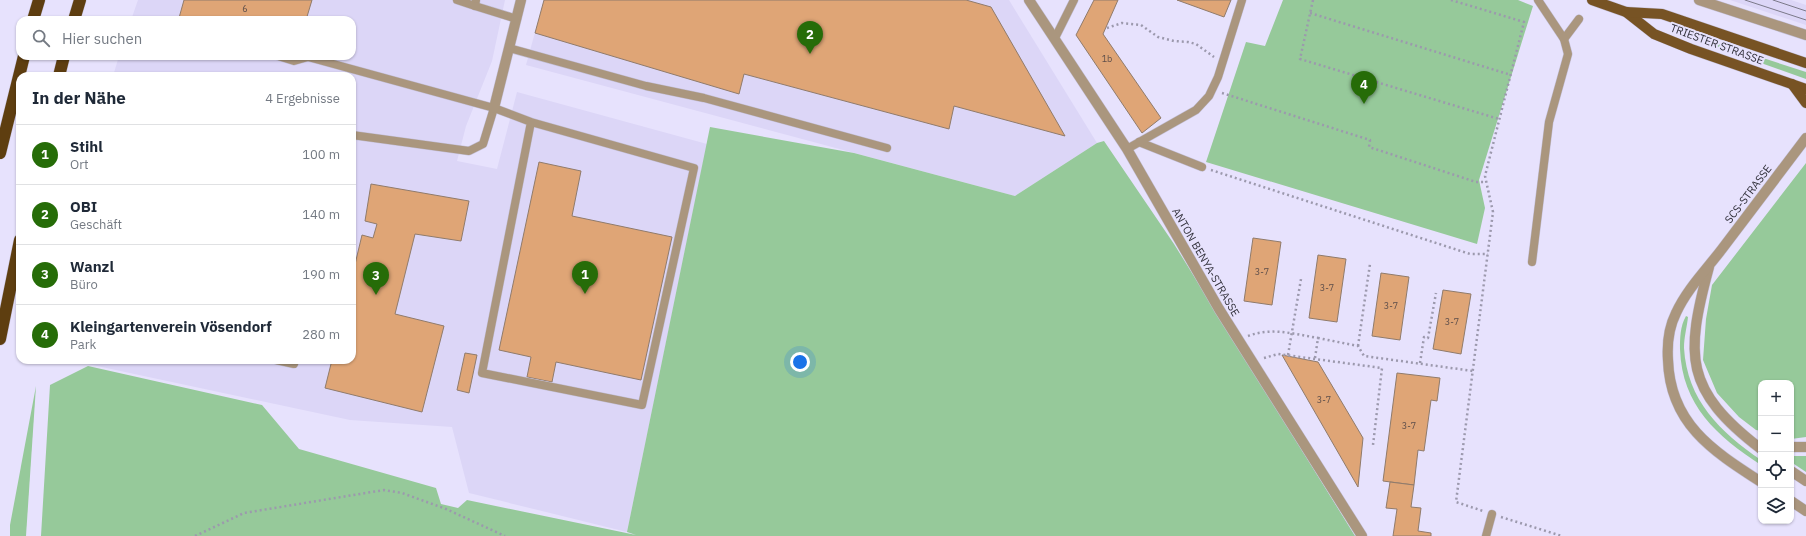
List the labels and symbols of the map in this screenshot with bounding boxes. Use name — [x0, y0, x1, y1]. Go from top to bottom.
house number: 6 — [242, 3, 248, 14]
pin: 2 — [797, 21, 823, 54]
street label: TRIESTER STRASSE — [1668, 21, 1766, 67]
house number: 1b — [1102, 53, 1112, 64]
pin: 4 — [1351, 71, 1377, 104]
street label: SCS-STRASSE — [1721, 162, 1775, 226]
street label: ANTON BENYA-STRASSE — [1169, 205, 1243, 319]
pin: 1 — [572, 261, 598, 294]
pin: 3 — [363, 262, 389, 295]
house number: 3-7 — [1255, 266, 1269, 277]
house number: 3-7 — [1320, 282, 1334, 293]
house number: 3-7 — [1384, 300, 1398, 311]
house number: 3-7 — [1445, 316, 1459, 327]
your location — [790, 352, 810, 372]
house number: 3-7 — [1317, 394, 1331, 405]
house number: 3-7 — [1402, 420, 1416, 431]

